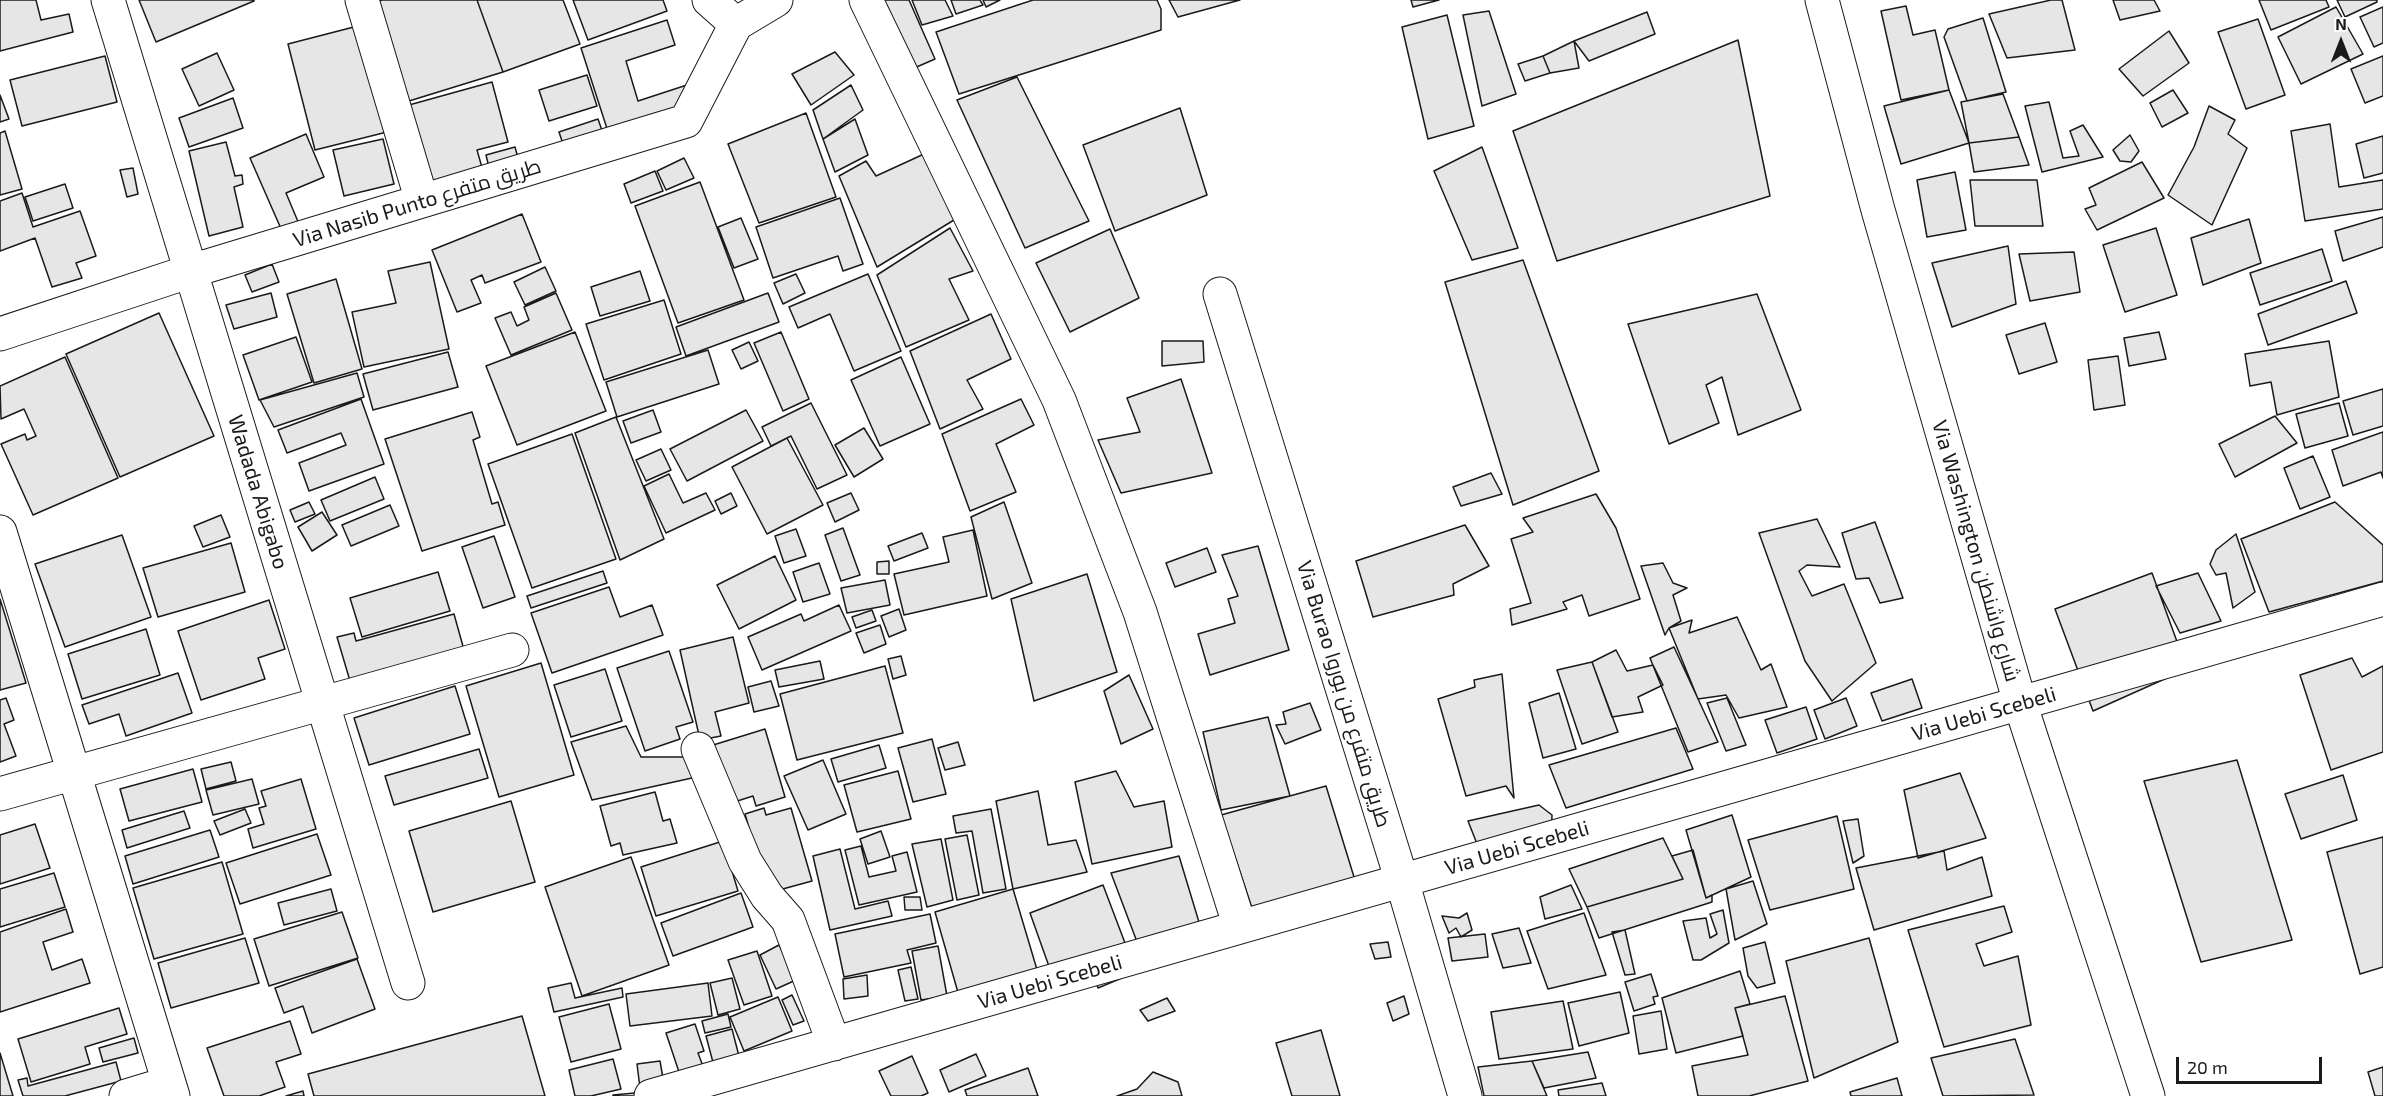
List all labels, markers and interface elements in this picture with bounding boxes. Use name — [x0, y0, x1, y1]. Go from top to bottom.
north arrow — [2311, 12, 2371, 72]
text: N — [2335, 14, 2347, 33]
street label: Via Nasib Punto طريق متفرع — [290, 153, 544, 253]
street label: Wadada Abigabo — [223, 412, 293, 572]
street label: Via Washington شارع واشنطن — [1927, 417, 2025, 685]
street label: Via Burao طريق متفرع من بوروا — [1291, 558, 1397, 830]
street label: Via Uebi Scebeli — [1909, 681, 2059, 747]
street label: Via Uebi Scebeli — [1442, 815, 1592, 881]
street label: Via Uebi Scebeli — [975, 949, 1125, 1015]
scale bar — [2179, 1045, 2324, 1083]
text: 20 m — [2187, 1056, 2228, 1078]

